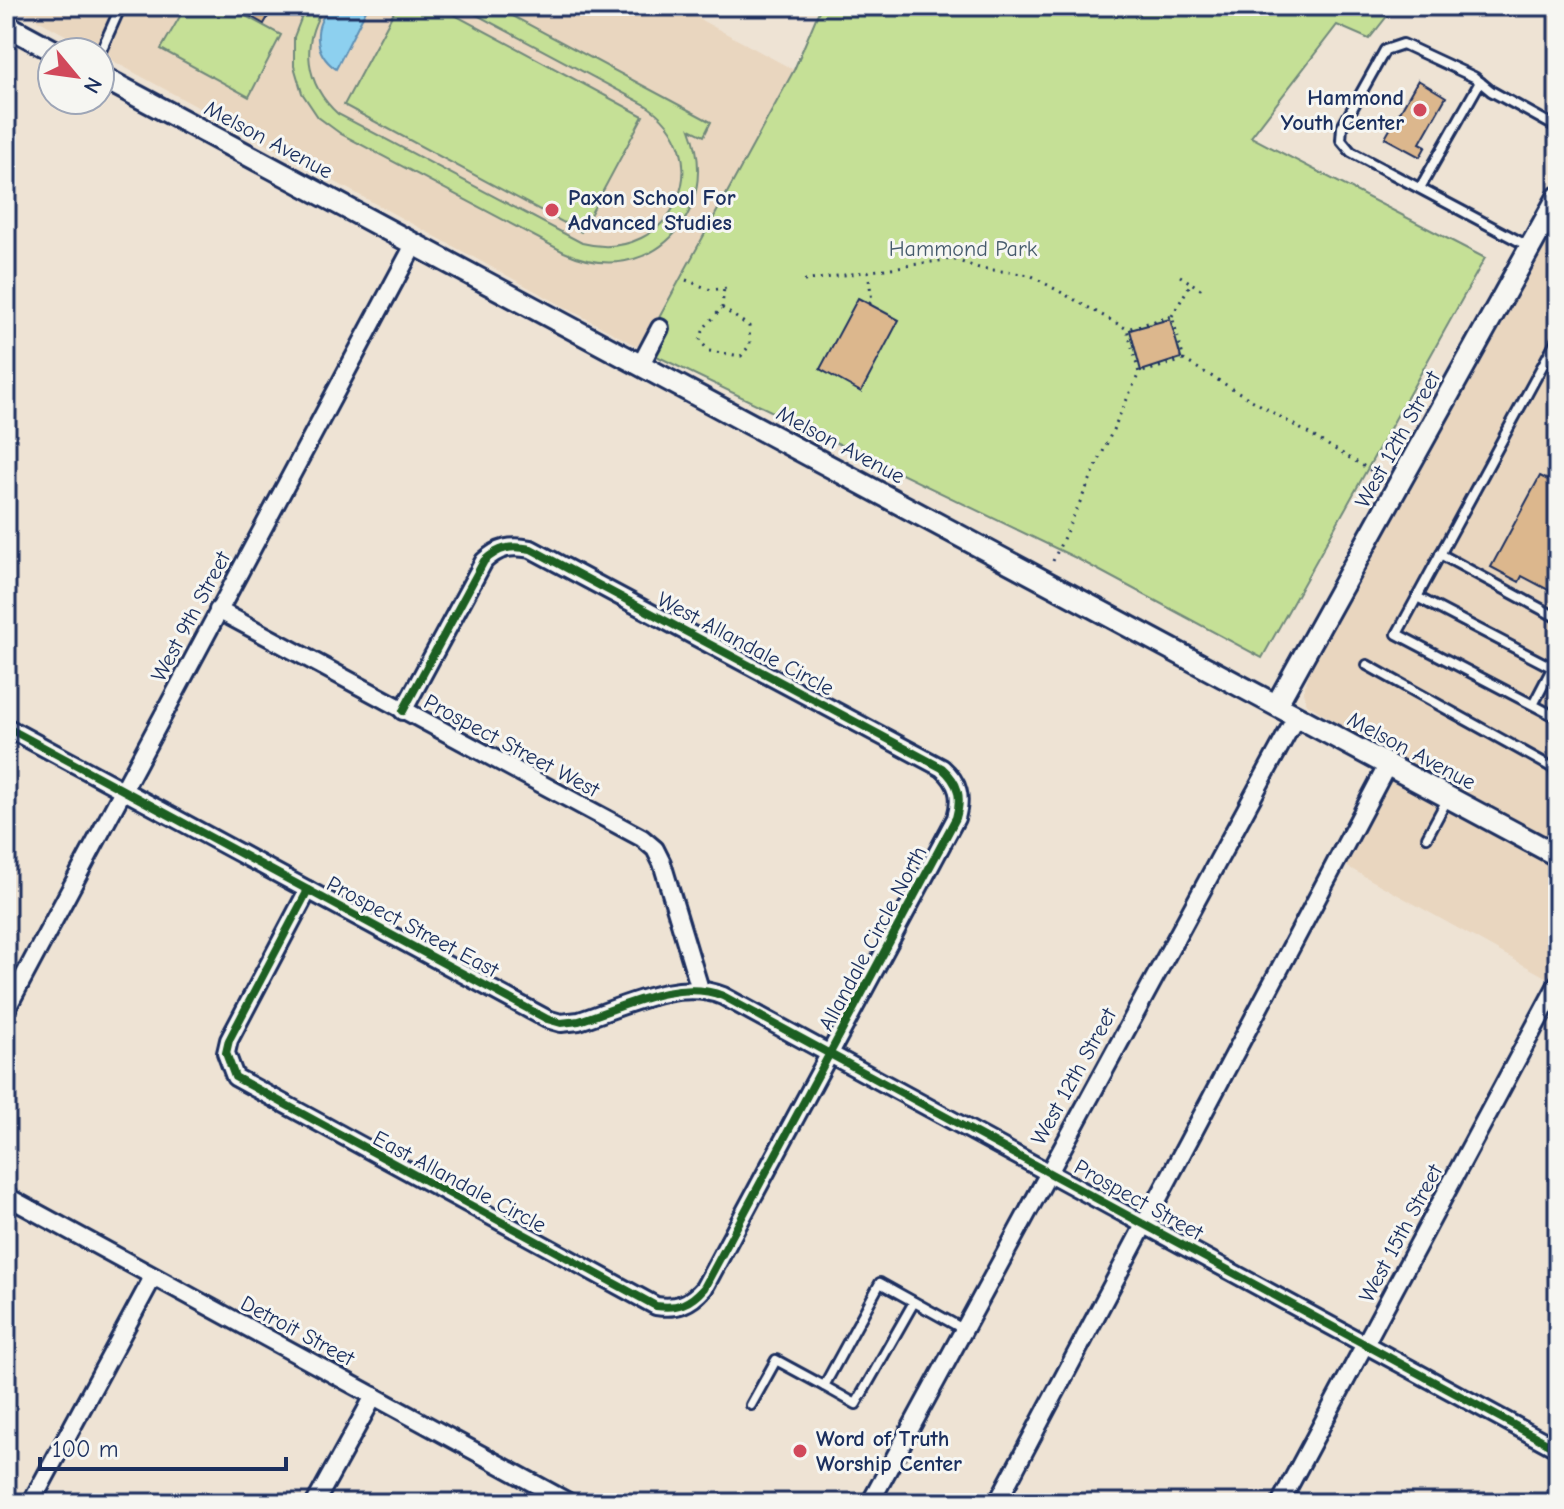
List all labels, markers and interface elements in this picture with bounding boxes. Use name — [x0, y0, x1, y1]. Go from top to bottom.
north arrow — [36, 36, 116, 116]
text: N — [78, 73, 107, 98]
place label: Hammond Youth Center — [1281, 85, 1404, 136]
street label: Melson Avenue — [200, 95, 337, 185]
marker: Hammond Youth Center — [1411, 101, 1429, 119]
place label: Paxon School For Advanced Studies — [568, 185, 736, 236]
marker: Paxon School For Advanced Studies — [543, 201, 561, 219]
park label: Hammond Park — [889, 236, 1038, 262]
street label: West 12th Street — [1350, 366, 1446, 512]
street label: Melson Avenue — [772, 400, 909, 490]
street label: West 9th Street — [146, 546, 236, 686]
street label: West Allandale Circle — [653, 586, 838, 702]
street label: Prospect Street West — [419, 689, 604, 803]
street label: Melson Avenue — [1343, 706, 1480, 796]
street label: Allandale Circle North — [813, 842, 933, 1035]
street label: Prospect Street East — [322, 871, 503, 983]
street label: West 12th Street — [1026, 1003, 1122, 1149]
street label: East Allandale Circle — [368, 1125, 551, 1239]
street label: Prospect Street — [1070, 1154, 1208, 1246]
street label: West 15th Street — [1354, 1159, 1448, 1307]
street label: Detroit Street — [236, 1290, 359, 1372]
scale bar — [40, 1421, 286, 1471]
place label: Word of Truth Worship Center — [816, 1426, 962, 1477]
text: 100 m — [52, 1435, 119, 1463]
marker: Word of Truth Worship Center — [791, 1442, 809, 1460]

